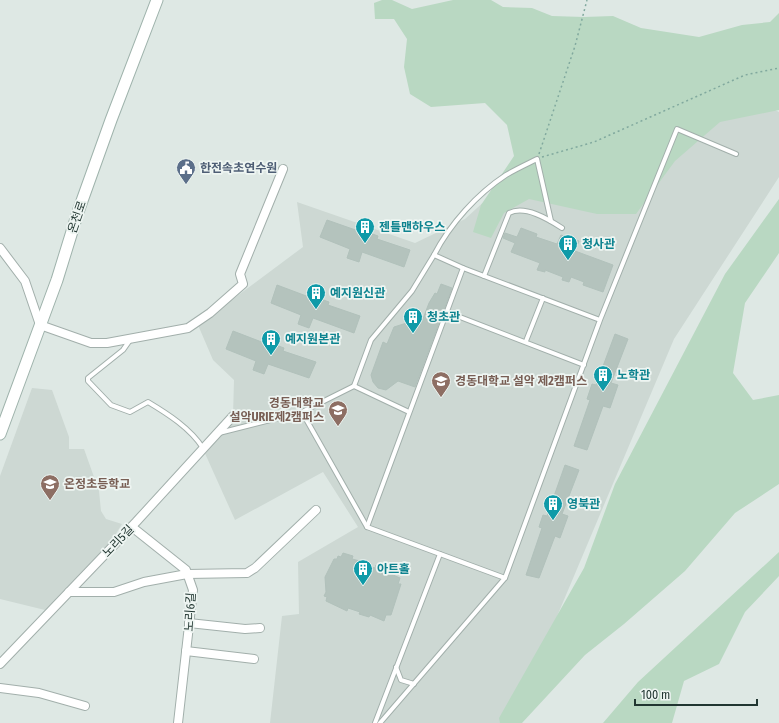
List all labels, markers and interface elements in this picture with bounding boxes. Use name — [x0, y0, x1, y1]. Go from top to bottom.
public building icon: 한전속초연수원 — [175, 157, 197, 185]
place label: 한전속초연수원 — [200, 161, 277, 175]
street label: 온천로 — [65, 199, 89, 235]
building icon: 젠틀맨하우스 — [354, 216, 376, 244]
place label: 젠틀맨하우스 — [379, 220, 445, 234]
building icon: 청사관 — [557, 233, 579, 261]
place label: 청사관 — [582, 237, 615, 251]
building icon: 예지원신관 — [305, 282, 327, 310]
place label: 예지원신관 — [330, 286, 385, 300]
building icon: 청초관 — [402, 306, 424, 334]
place label: 청초관 — [427, 310, 460, 324]
building icon: 예지원본관 — [260, 328, 282, 356]
place label: 예지원본관 — [285, 332, 340, 346]
building icon: 노학관 — [592, 364, 614, 392]
place label: 노학관 — [617, 368, 650, 382]
school or university icon: 경동대학교 설악 제2캠퍼스 — [430, 370, 452, 398]
place label: 경동대학교 설악 제2캠퍼스 — [455, 374, 587, 388]
place label: 경동대학교 설악URIE제2캠퍼스 — [229, 396, 324, 424]
school or university icon: 경동대학교 설악URIE제2캠퍼스 — [327, 399, 349, 427]
school or university icon: 온정초등학교 — [39, 473, 61, 501]
place label: 온정초등학교 — [64, 477, 130, 491]
building icon: 영북관 — [542, 493, 564, 521]
place label: 영북관 — [567, 497, 600, 511]
street label: 노리5길 — [100, 522, 136, 560]
building icon: 아트홀 — [352, 558, 374, 586]
place label: 아트홀 — [377, 562, 410, 576]
street label: 노리6길 — [182, 592, 198, 632]
scale bar — [635, 681, 757, 707]
text: 100 m — [641, 688, 670, 702]

